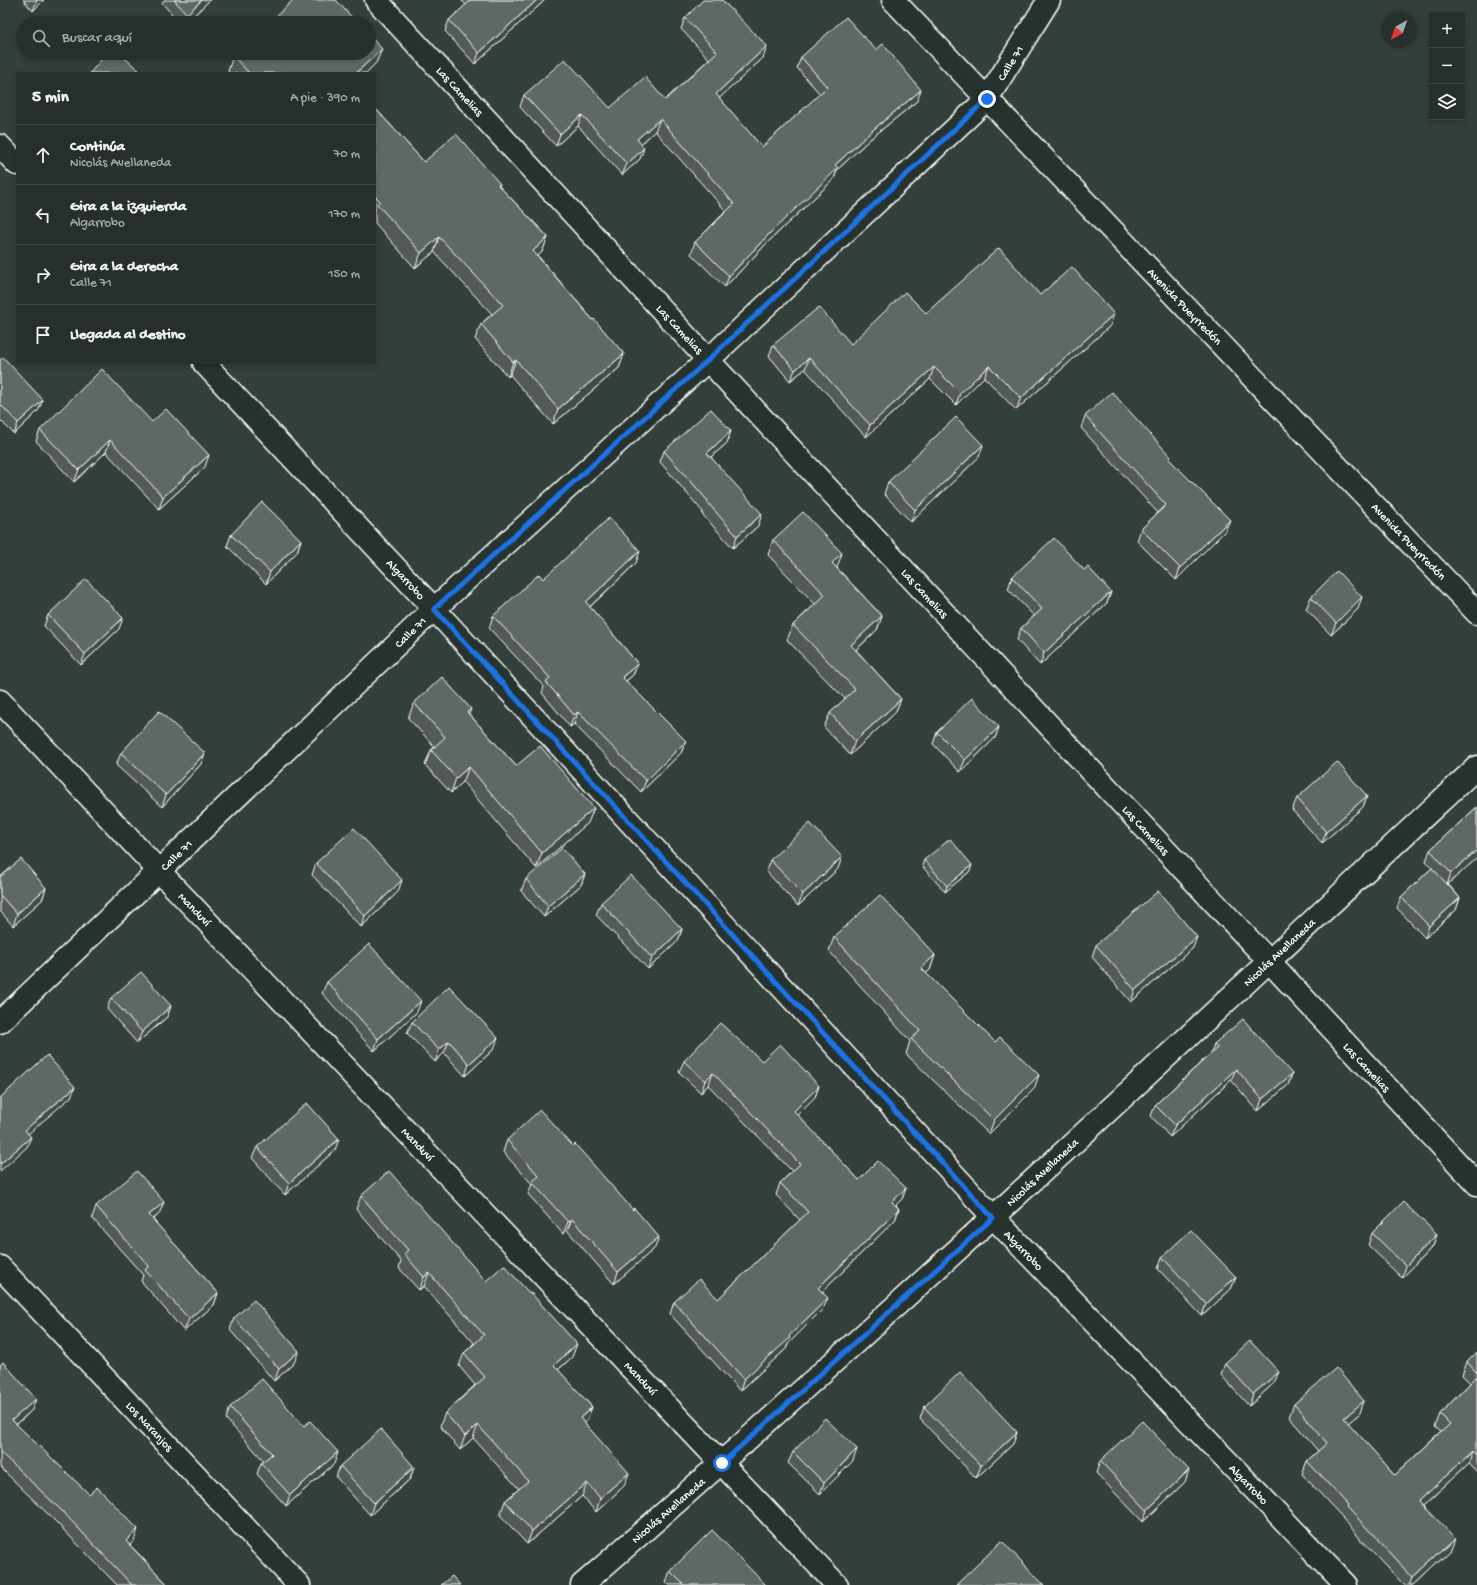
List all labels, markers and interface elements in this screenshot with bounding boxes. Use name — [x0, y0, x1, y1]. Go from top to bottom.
north arrow — [1381, 12, 1417, 48]
map controls — [1429, 12, 1465, 120]
button: + — [1429, 12, 1465, 48]
search box — [16, 16, 376, 60]
icon: search — [30, 27, 52, 49]
text: Buscar aquí — [62, 29, 132, 47]
street label: Calle 71 — [996, 44, 1028, 84]
button: − — [1429, 48, 1465, 84]
street label: Las Camelias — [432, 65, 485, 120]
button: layers — [1429, 84, 1465, 120]
text: 5 min — [32, 88, 69, 108]
route end — [978, 90, 996, 108]
text: A pie · 390 m — [290, 91, 360, 106]
text: Continúa — [70, 138, 125, 156]
icon: ahead — [32, 144, 54, 166]
text: 70 m — [334, 147, 360, 162]
text: Nicolás Avellaneda — [70, 156, 171, 171]
text: Gira a la izquierda — [70, 198, 186, 216]
icon: left — [32, 204, 54, 226]
text: 170 m — [328, 207, 360, 222]
text: Algarrobo — [70, 216, 125, 231]
text: Gira a la derecha — [70, 258, 178, 276]
icon: right — [32, 264, 54, 286]
street label: Avenida Pueyrredón — [1143, 266, 1224, 349]
text: 150 m — [328, 267, 360, 282]
text: Calle 71 — [70, 276, 112, 291]
street label: Las Camelias — [652, 303, 705, 358]
icon: arrive — [32, 324, 54, 346]
text: Llegada al destino — [70, 326, 186, 344]
street label: Avenida Pueyrredón — [1367, 501, 1448, 584]
street label: Algarrobo — [382, 557, 427, 604]
street label: Las Camelias — [897, 567, 950, 622]
street label: Calle 71 — [393, 615, 430, 652]
street label: Las Camelias — [1118, 804, 1171, 859]
street label: Calle 71 — [159, 838, 196, 875]
street label: Manduví — [174, 891, 213, 930]
street label: Nicolás Avellaneda — [1241, 916, 1320, 990]
street label: Las Camelias — [1339, 1041, 1392, 1096]
street label: Manduví — [397, 1126, 436, 1165]
street label: Nicolás Avellaneda — [1004, 1136, 1083, 1210]
street label: Algarrobo — [1000, 1228, 1045, 1274]
street label: Manduví — [620, 1360, 659, 1399]
street label: Los Naranjos — [122, 1400, 176, 1456]
route start — [713, 1454, 731, 1472]
street label: Algarrobo — [1225, 1462, 1270, 1508]
street label: Nicolás Avellaneda — [629, 1475, 709, 1547]

